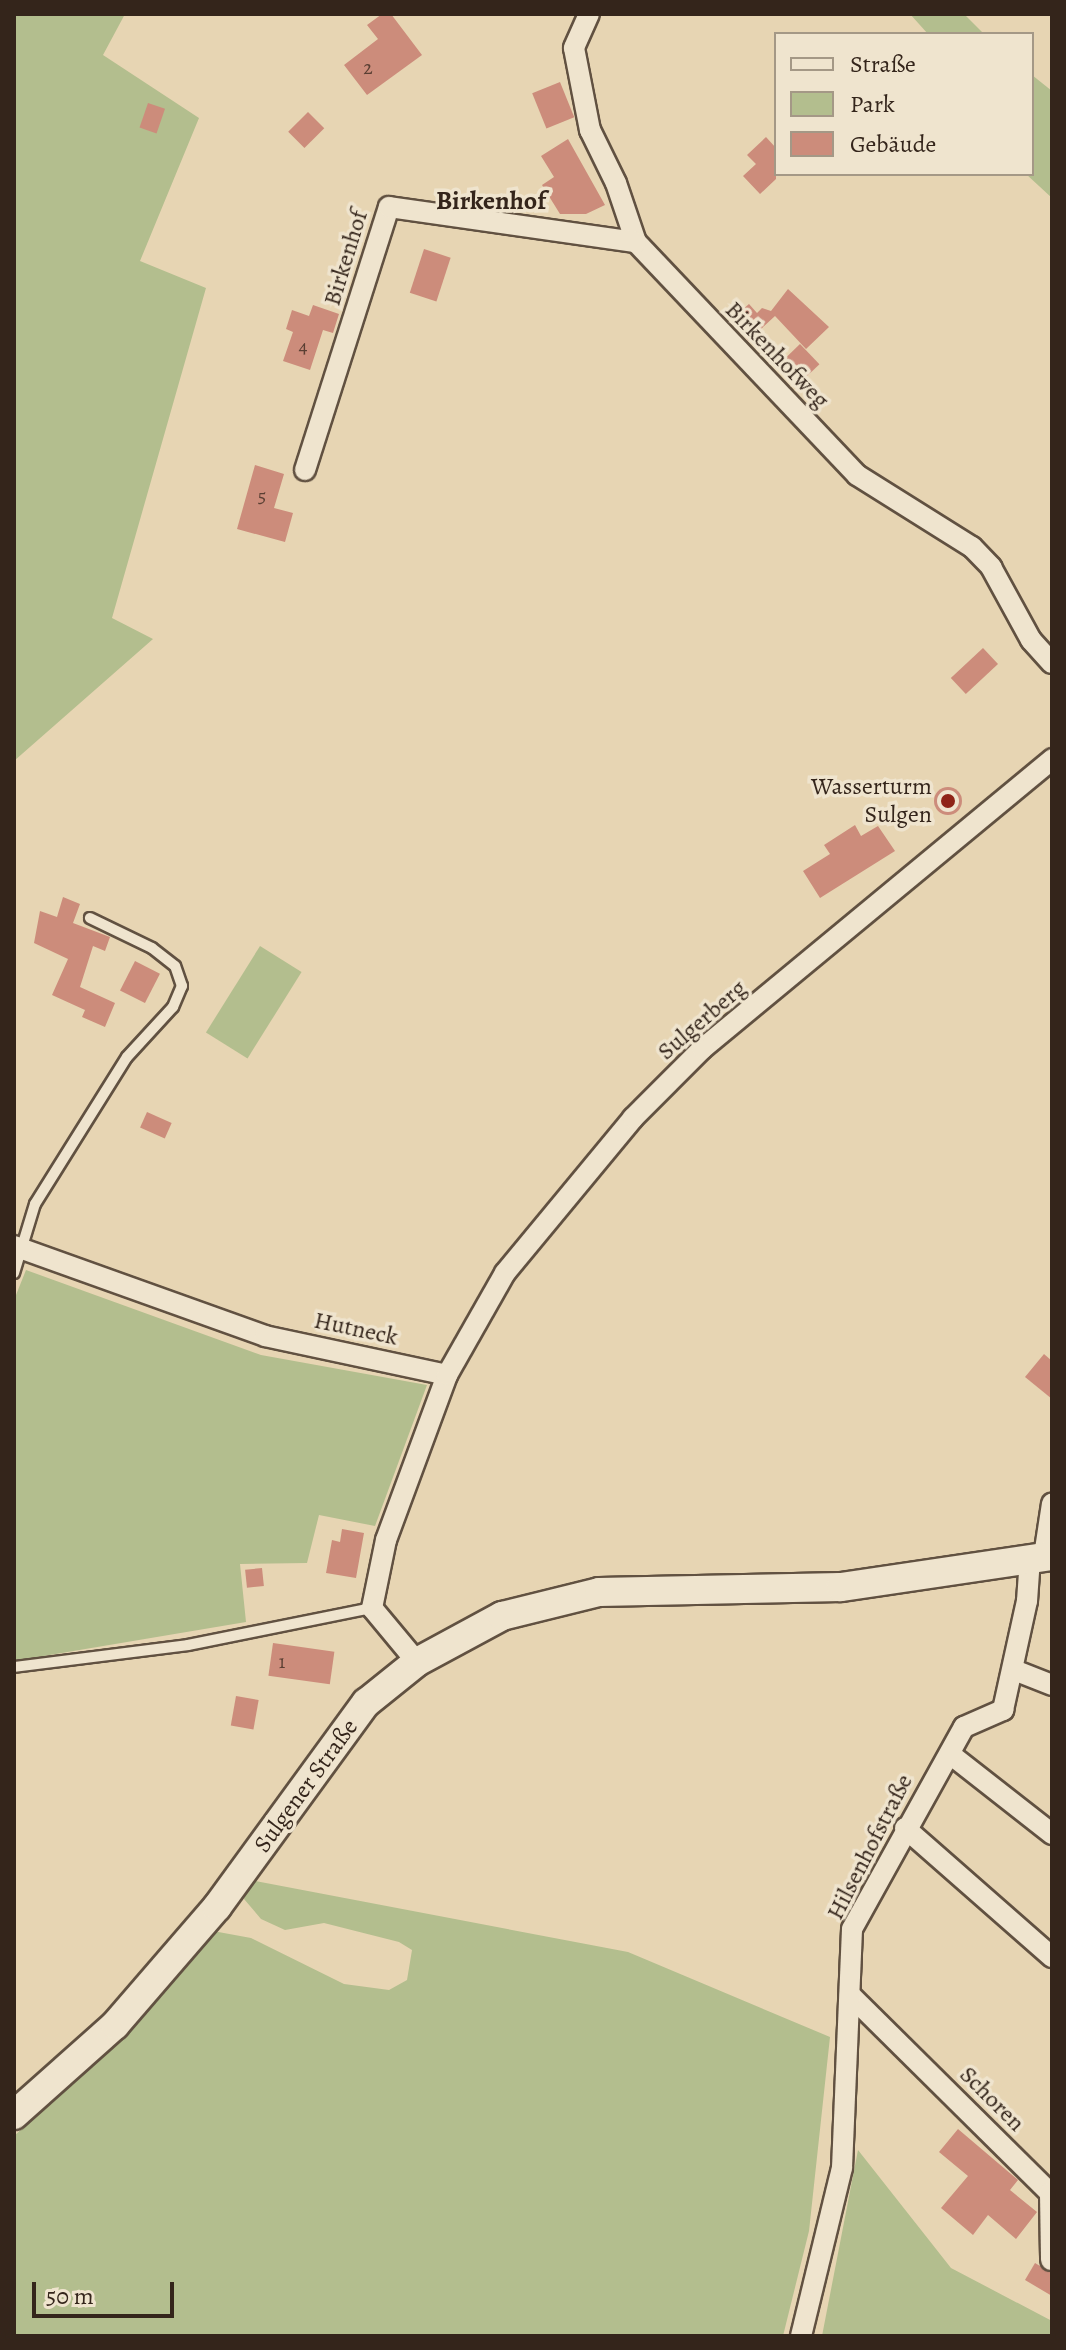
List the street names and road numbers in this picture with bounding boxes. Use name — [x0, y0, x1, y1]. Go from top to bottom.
street label: Birkenhof — [318, 207, 374, 309]
street label: Birkenhofweg — [719, 296, 835, 414]
street label: Sulgerberg — [652, 974, 752, 1066]
street label: Hutneck — [311, 1306, 401, 1352]
street label: Sulgener Straße — [248, 1714, 364, 1858]
street label: Hilsenhofstraße — [821, 1769, 919, 1925]
street label: Schoren — [954, 2061, 1030, 2137]

